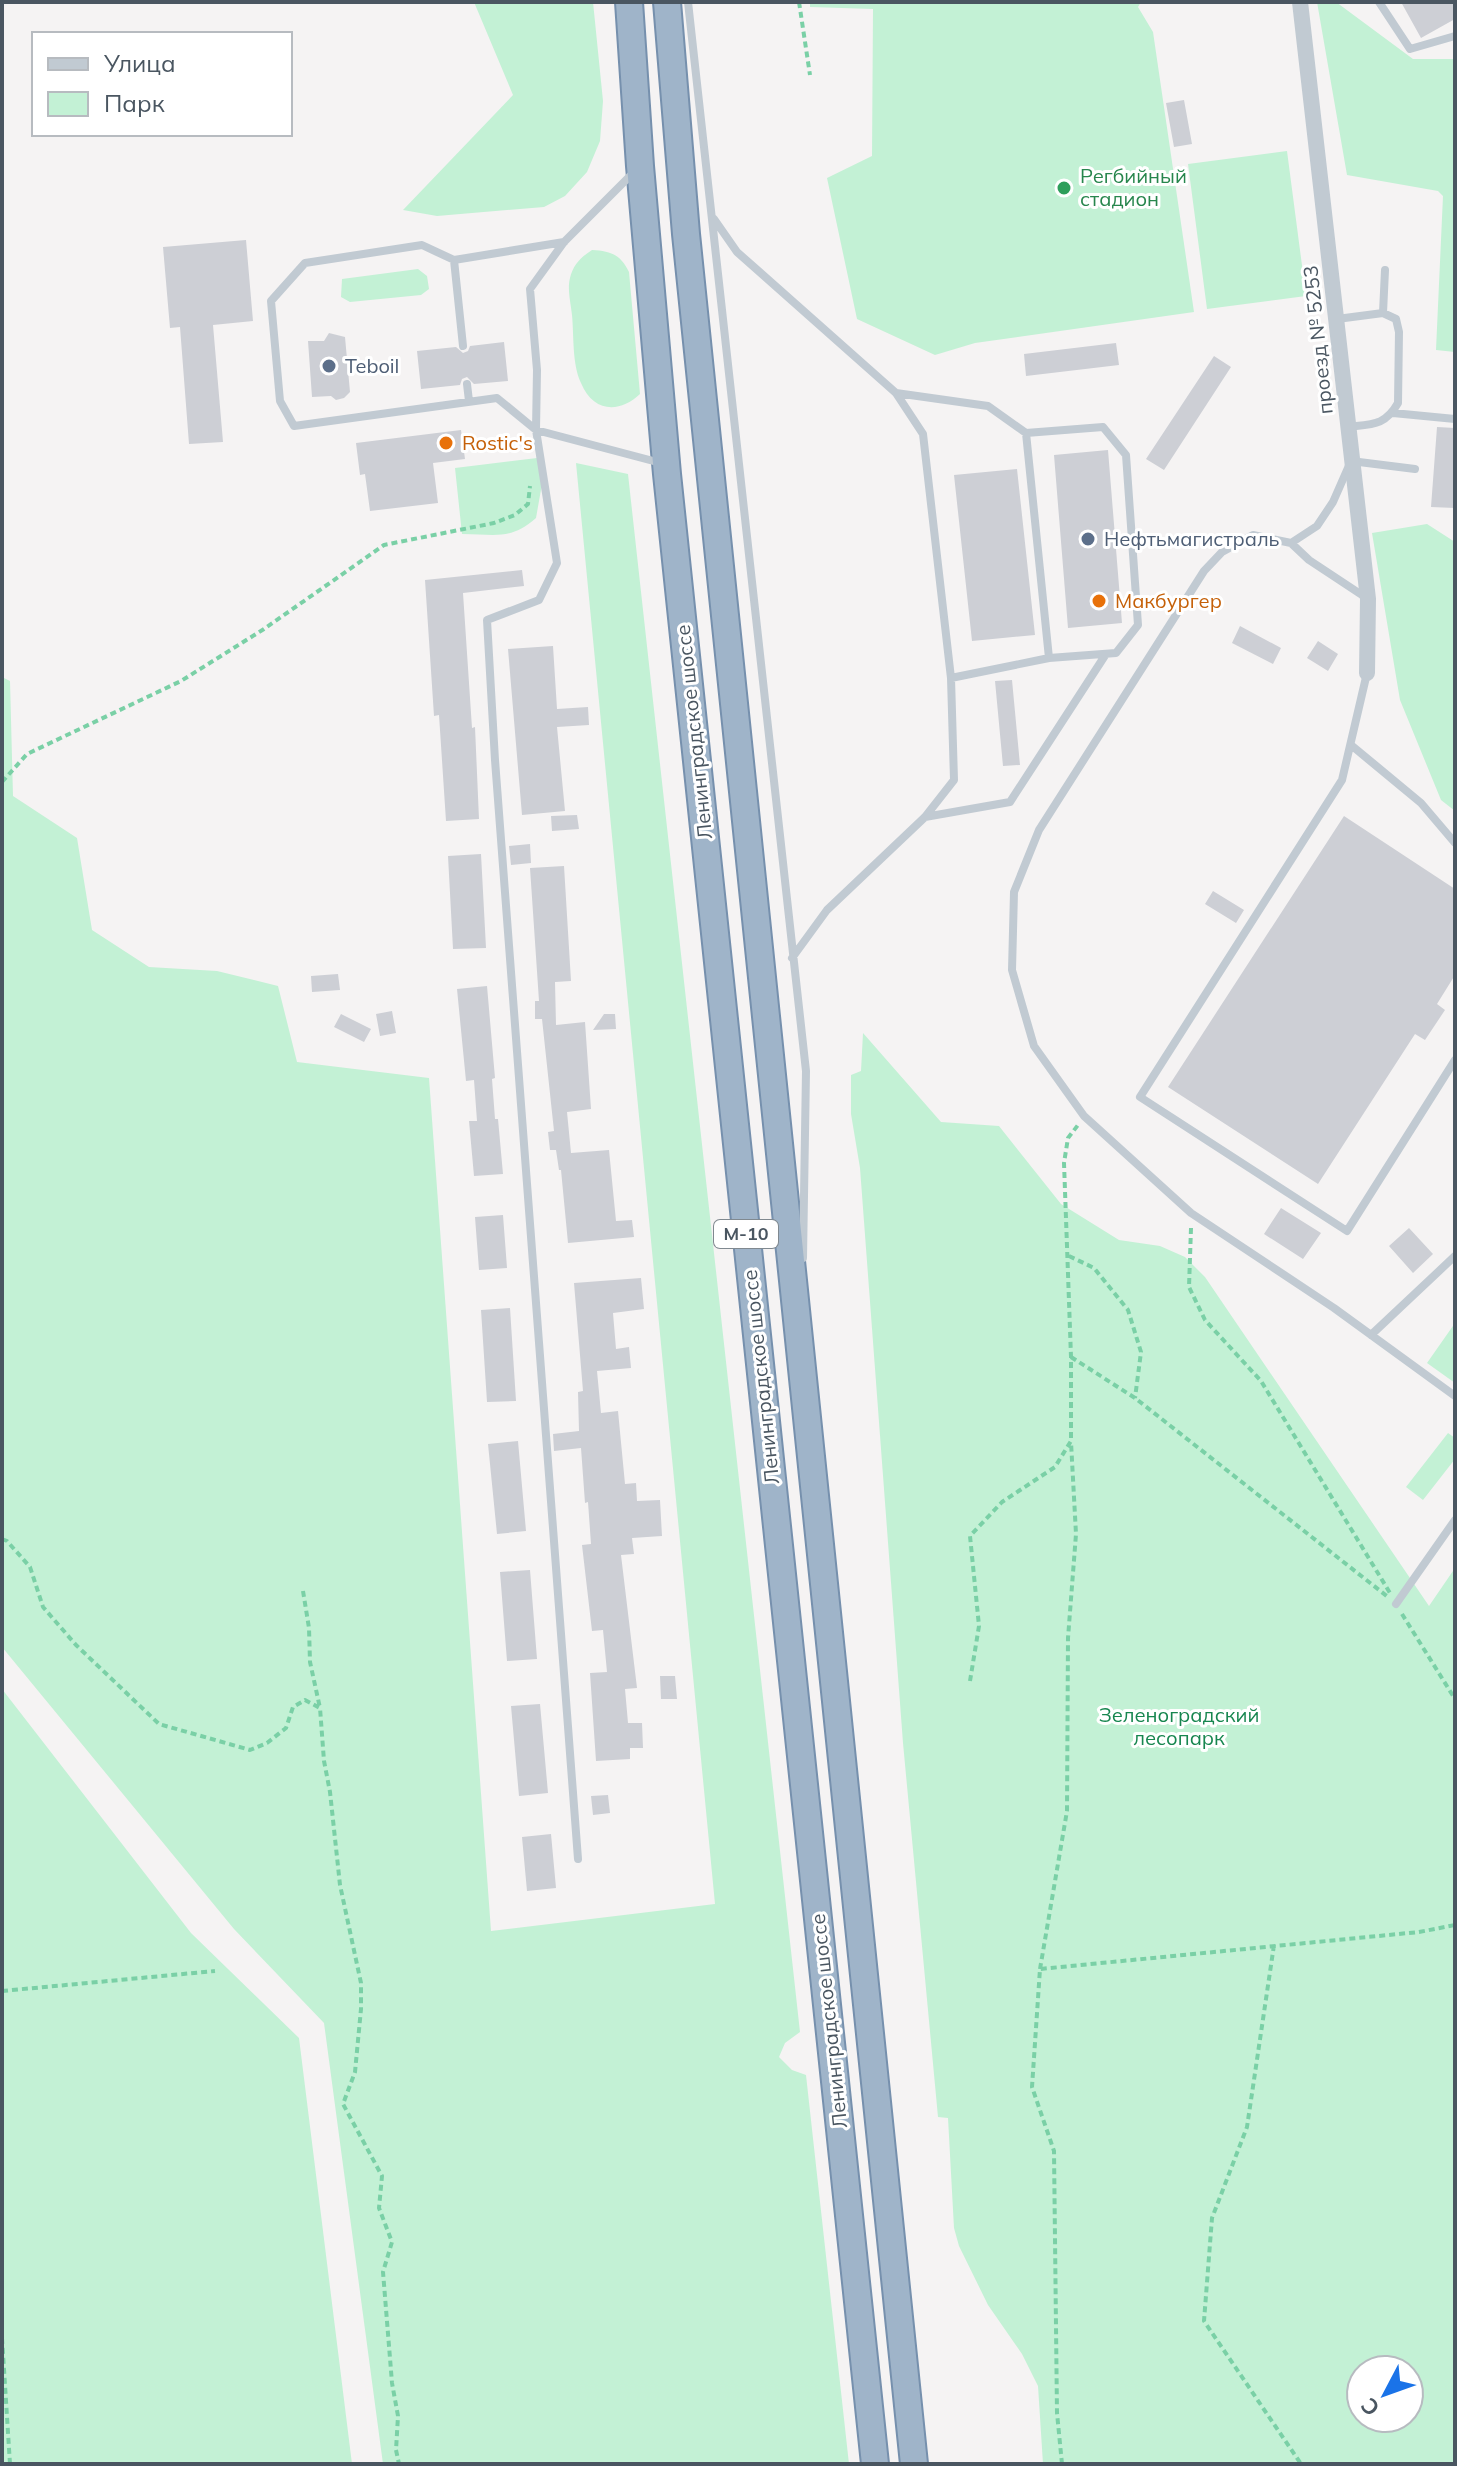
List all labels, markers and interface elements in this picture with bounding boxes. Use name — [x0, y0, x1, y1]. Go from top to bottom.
legend — [32, 32, 292, 136]
text: Улица — [103, 48, 176, 78]
text: Парк — [104, 88, 165, 118]
place label: Регбийный стадион — [1080, 163, 1187, 211]
marker: Регбийный стадион — [1055, 179, 1073, 197]
street label: проезд № 5253 — [1297, 264, 1338, 416]
place label: Teboil — [345, 353, 399, 378]
marker: Teboil — [320, 357, 338, 375]
place label: Rostic's — [462, 430, 533, 455]
marker: Rostic's — [437, 434, 455, 452]
place label: Нефтьмагистраль — [1104, 526, 1280, 551]
marker: Нефтьмагистраль — [1079, 530, 1097, 548]
place label: Макбургер — [1115, 588, 1222, 613]
marker: Макбургер — [1090, 592, 1108, 610]
street label: Ленинградское шоссе — [670, 624, 717, 841]
road number: М-10 — [714, 1220, 778, 1248]
street label: Ленинградское шоссе — [737, 1269, 784, 1486]
park label: Зеленоградский лесопарк — [1099, 1702, 1259, 1750]
street label: Ленинградское шоссе — [805, 1913, 852, 2130]
north arrow — [1345, 2354, 1425, 2434]
text: С — [1354, 2392, 1385, 2422]

